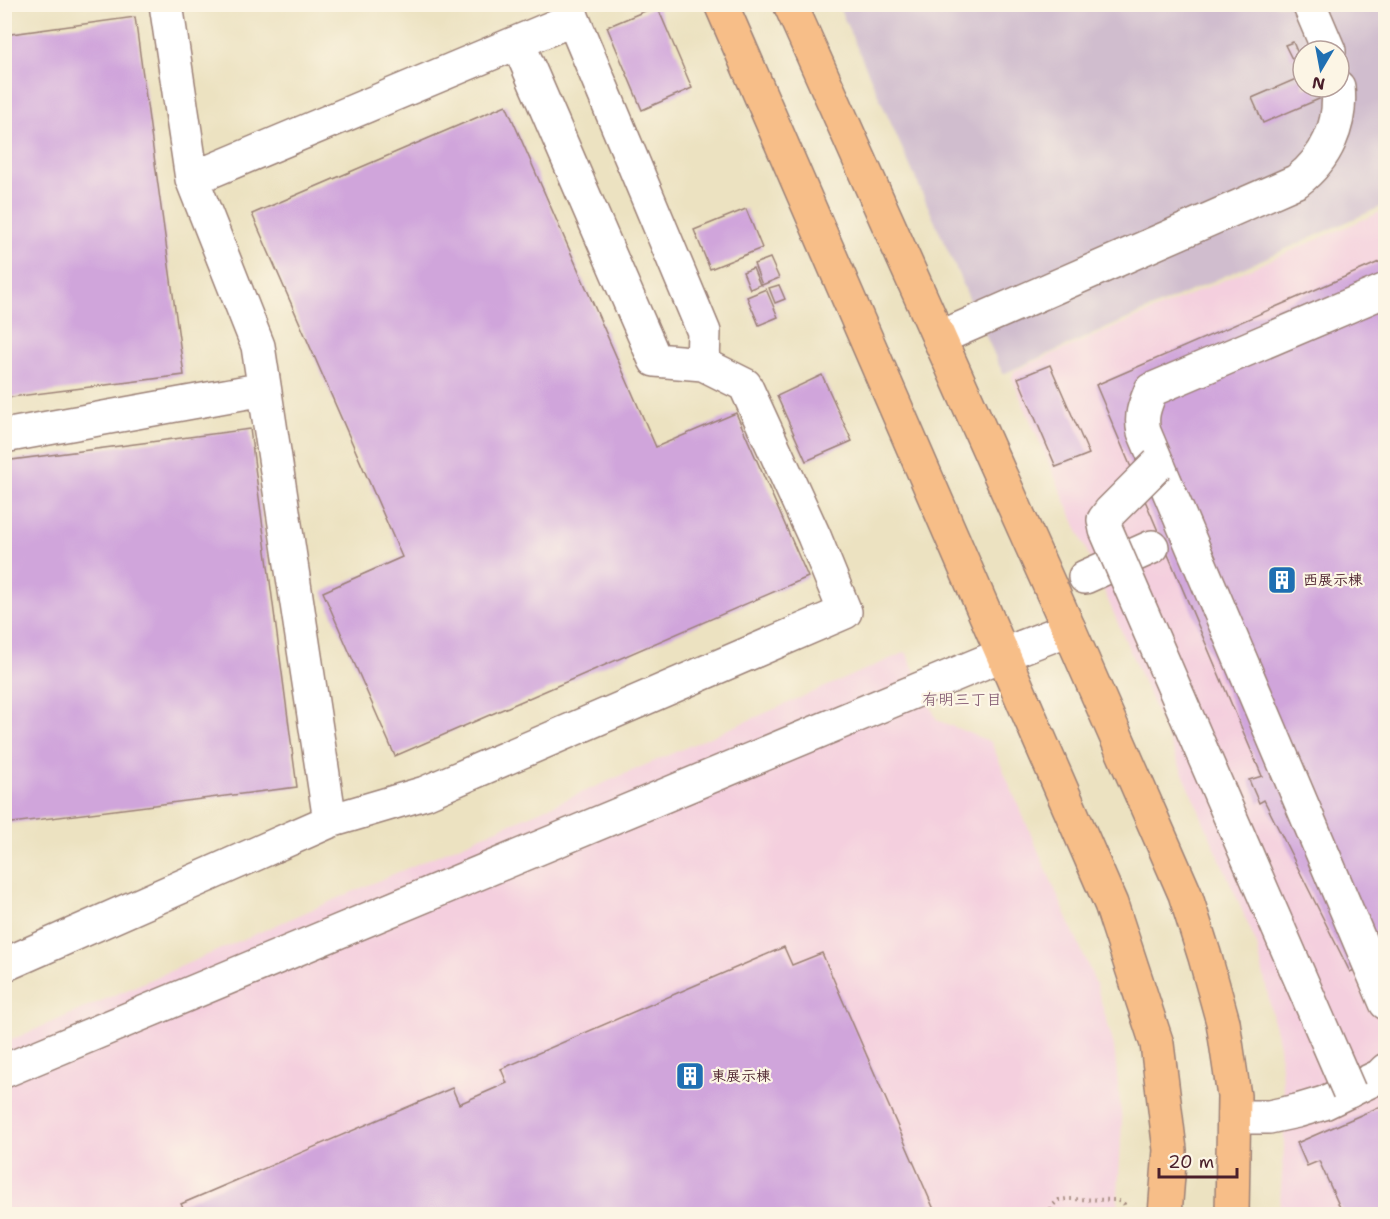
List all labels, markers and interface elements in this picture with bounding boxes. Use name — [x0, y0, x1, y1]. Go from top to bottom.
north arrow — [1291, 39, 1351, 99]
text: N — [1310, 72, 1327, 95]
building icon: 西展示棟 — [1266, 564, 1298, 596]
place label: 西展示棟 — [1303, 570, 1363, 590]
district label: 有明三丁目 — [922, 689, 1002, 710]
building icon: 東展示棟 — [674, 1060, 706, 1092]
place label: 東展示棟 — [711, 1066, 771, 1086]
scale bar — [1159, 1141, 1237, 1179]
text: 20 m — [1168, 1150, 1214, 1174]

